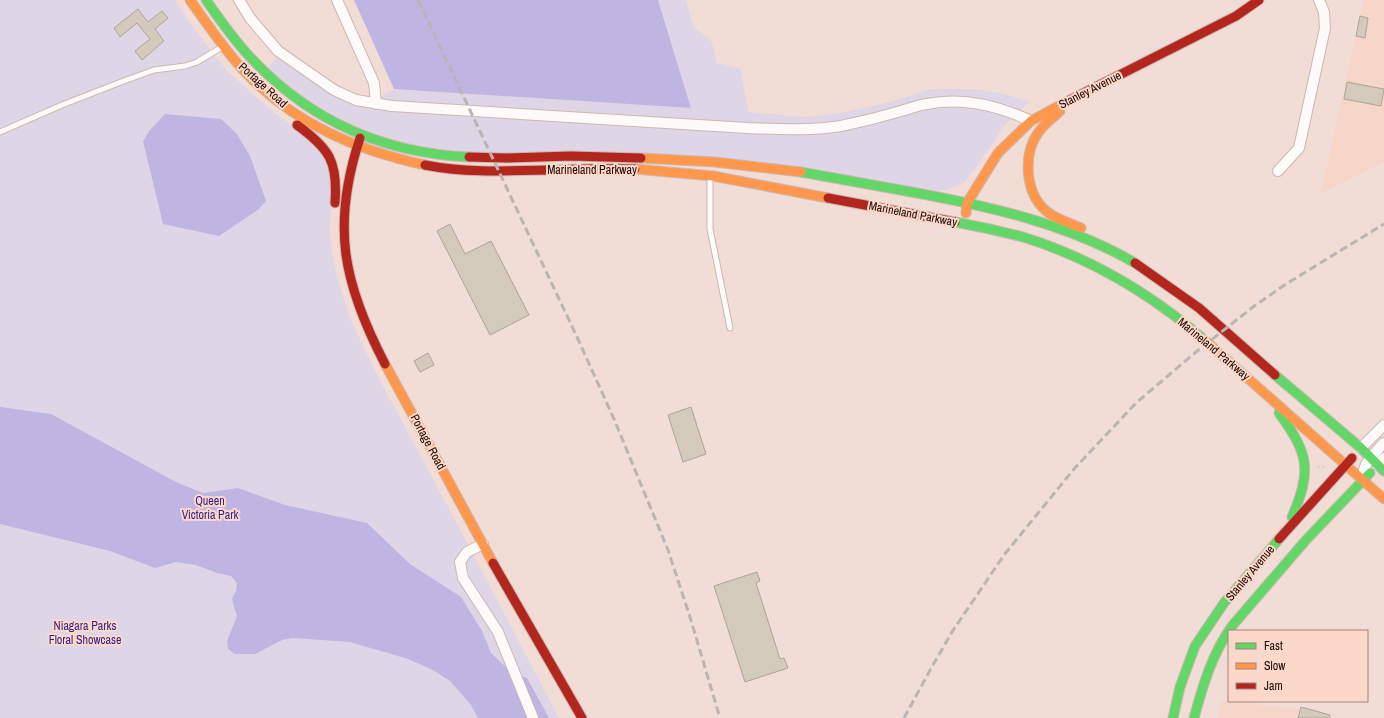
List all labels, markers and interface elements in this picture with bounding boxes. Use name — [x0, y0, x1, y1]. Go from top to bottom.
street label: Portage Road — [235, 59, 291, 111]
street label: Stanley Avenue — [1056, 67, 1124, 113]
street label: Marineland Parkway — [547, 162, 637, 178]
street label: Marineland Parkway — [867, 198, 959, 230]
street label: Marineland Parkway — [1174, 314, 1254, 384]
street label: Portage Road — [407, 411, 449, 473]
park label: Queen Victoria Park — [182, 493, 238, 523]
street label: Stanley Avenue — [1222, 542, 1278, 604]
park label: Niagara Parks Floral Showcase — [49, 618, 121, 648]
legend — [1228, 630, 1368, 702]
text: Fast — [1264, 638, 1283, 654]
text: Slow — [1264, 658, 1286, 674]
text: Jam — [1264, 678, 1283, 694]

